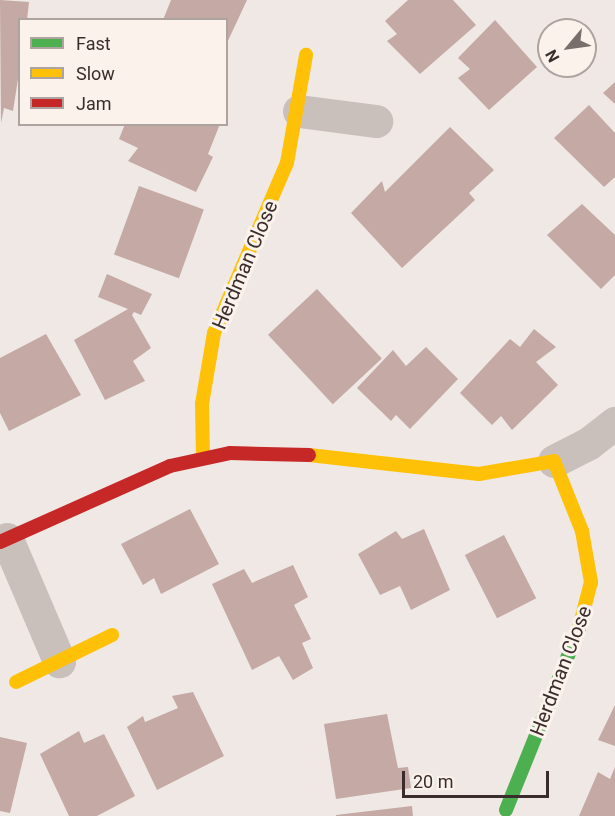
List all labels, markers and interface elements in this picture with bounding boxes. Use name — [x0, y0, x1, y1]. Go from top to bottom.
legend — [18, 18, 228, 126]
north arrow — [537, 18, 597, 78]
text: Fast — [76, 33, 111, 54]
text: N — [542, 46, 564, 66]
text: Slow — [76, 63, 115, 84]
text: Jam — [76, 93, 112, 114]
street label: Herdman Close — [207, 197, 283, 333]
street label: Herdman Close — [525, 603, 597, 739]
scale bar — [405, 759, 552, 797]
text: 20 m — [413, 771, 453, 792]

